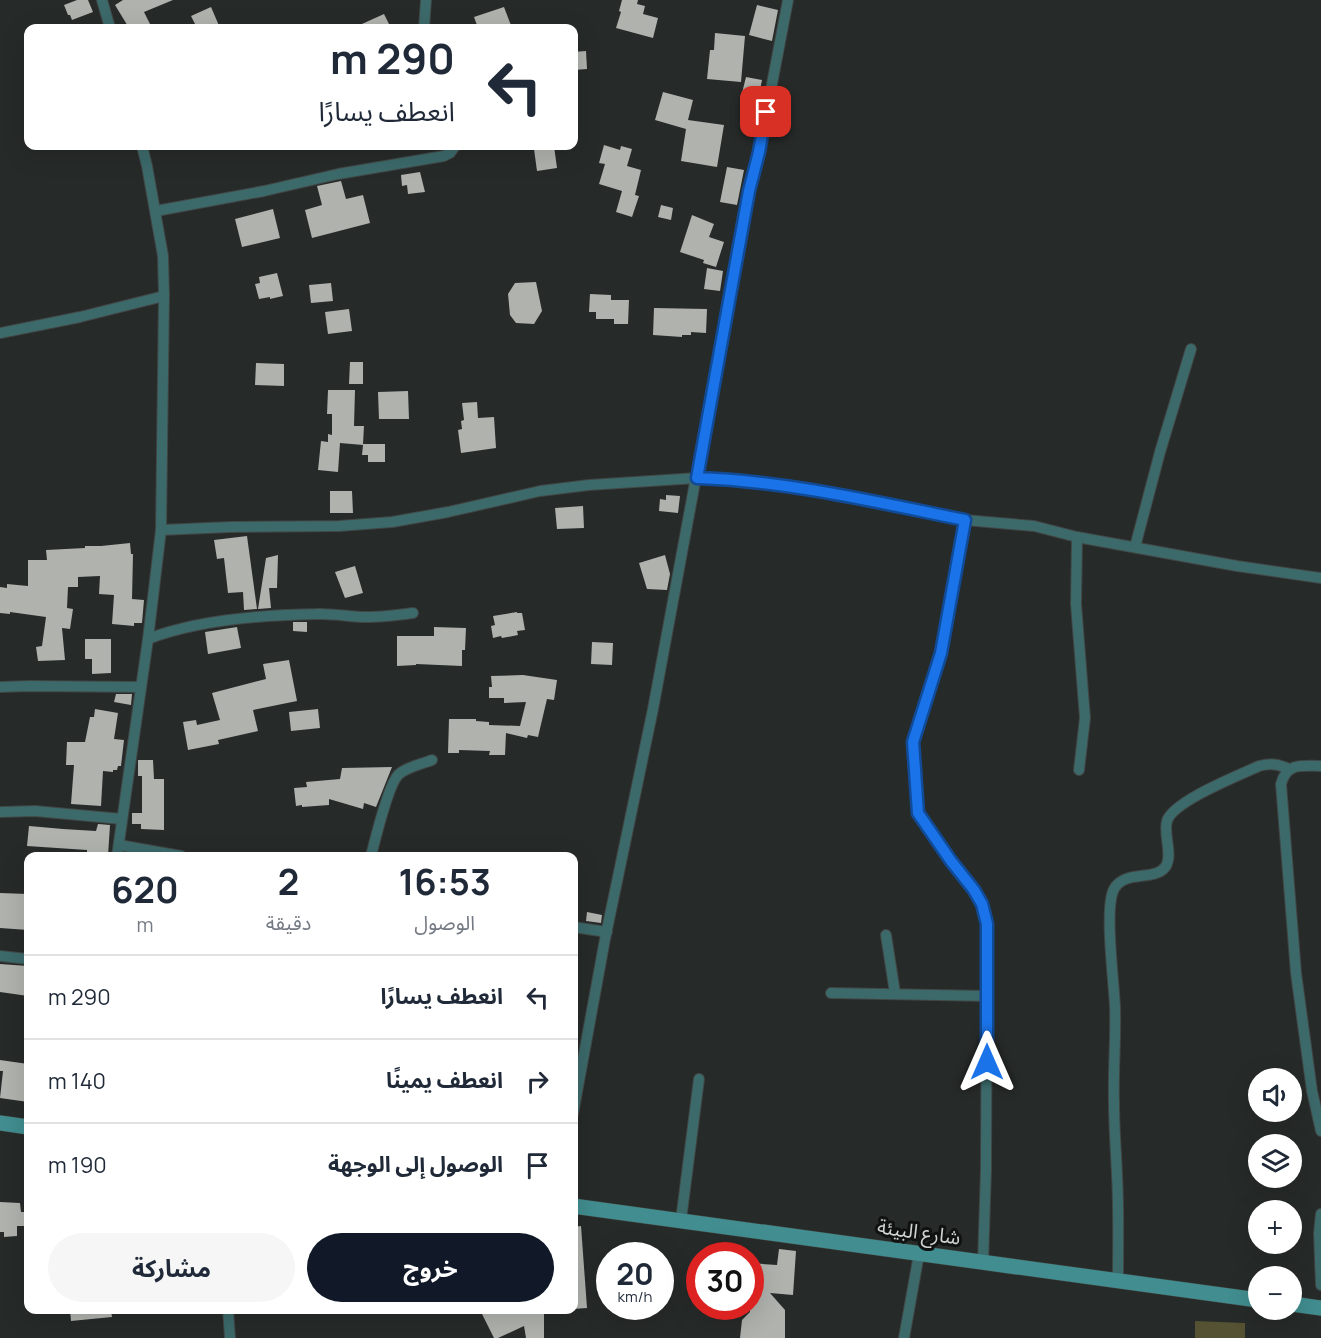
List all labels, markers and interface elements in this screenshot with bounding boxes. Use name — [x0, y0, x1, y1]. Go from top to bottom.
text: 290 m — [330, 29, 455, 87]
icon: left — [476, 48, 554, 126]
pin — [740, 86, 791, 137]
text: انعطف يسارًا — [318, 92, 455, 129]
icon: arrive — [749, 95, 782, 128]
text: 2 — [278, 857, 299, 906]
text: 16:53 — [398, 857, 491, 906]
text: 620 — [111, 865, 179, 914]
text: دقيقة — [266, 909, 311, 936]
text: الوصول — [414, 909, 475, 936]
text: m — [136, 911, 153, 938]
text: انعطف يسارًا — [380, 981, 503, 1011]
icon: left — [521, 981, 554, 1014]
text: 290 m — [48, 982, 111, 1012]
position arrow — [955, 1030, 1019, 1094]
text: انعطف يمينًا — [386, 1065, 503, 1095]
icon: right — [521, 1065, 554, 1098]
text: 140 m — [48, 1066, 106, 1096]
map controls — [1248, 1068, 1302, 1320]
button: sound — [1248, 1068, 1302, 1122]
button: layers — [1248, 1134, 1302, 1188]
text: الوصول إلى الوجهة — [328, 1149, 503, 1179]
icon: arrive — [521, 1149, 554, 1182]
text: 190 m — [48, 1150, 107, 1180]
button: + — [1248, 1200, 1302, 1254]
street label: شارع البيئة — [875, 1212, 962, 1253]
button: مشاركة — [48, 1233, 295, 1302]
button: خروج — [307, 1233, 554, 1302]
speed limit sign: 30 — [686, 1242, 764, 1320]
text: 20 — [616, 1253, 654, 1294]
button: − — [1248, 1266, 1302, 1320]
text: km/h — [618, 1286, 652, 1307]

